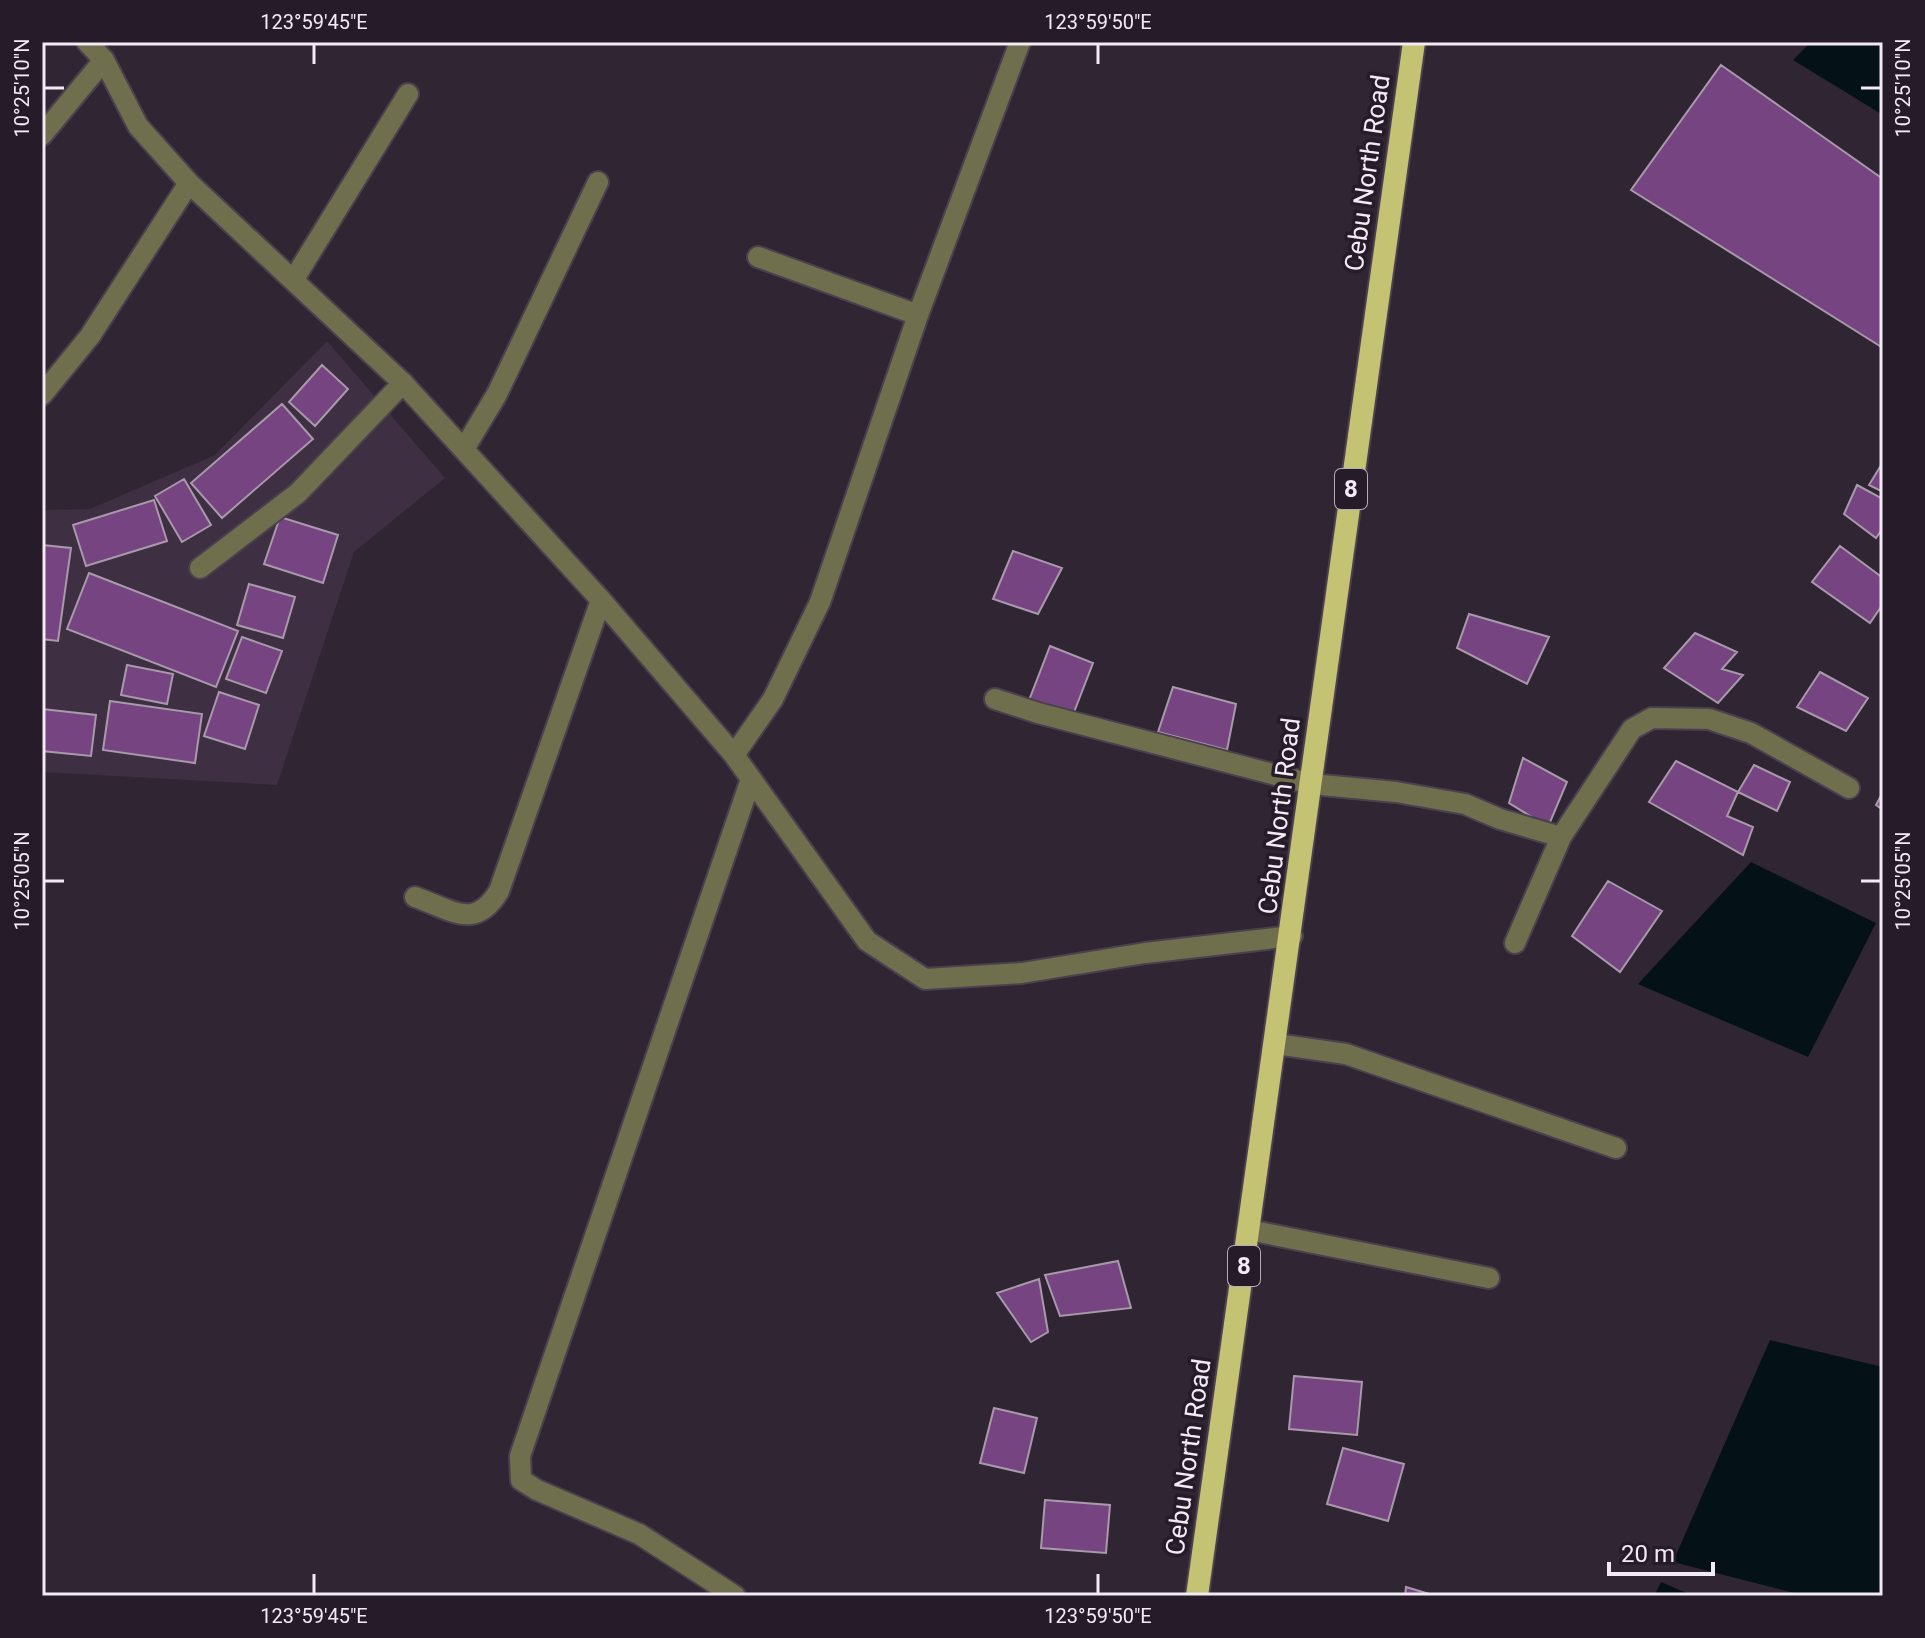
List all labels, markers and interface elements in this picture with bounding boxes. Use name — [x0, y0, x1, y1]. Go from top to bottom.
text: 123°59'45"E — [260, 10, 368, 34]
text: 123°59'50"E — [1044, 10, 1152, 34]
text: 10°25'10"N — [10, 38, 34, 138]
text: 10°25'10"N — [1891, 38, 1915, 138]
street label: Cebu North Road — [1338, 73, 1396, 273]
road number: 8 — [1335, 469, 1367, 509]
street label: Cebu North Road — [1252, 716, 1306, 916]
text: 10°25'05"N — [10, 831, 34, 931]
text: 10°25'05"N — [1891, 831, 1915, 931]
road number: 8 — [1228, 1246, 1260, 1286]
street label: Cebu North Road — [1159, 1357, 1217, 1557]
scale bar — [1609, 1526, 1713, 1576]
text: 20 m — [1621, 1540, 1675, 1568]
text: 123°59'45"E — [260, 1604, 368, 1628]
text: 123°59'50"E — [1044, 1604, 1152, 1628]

